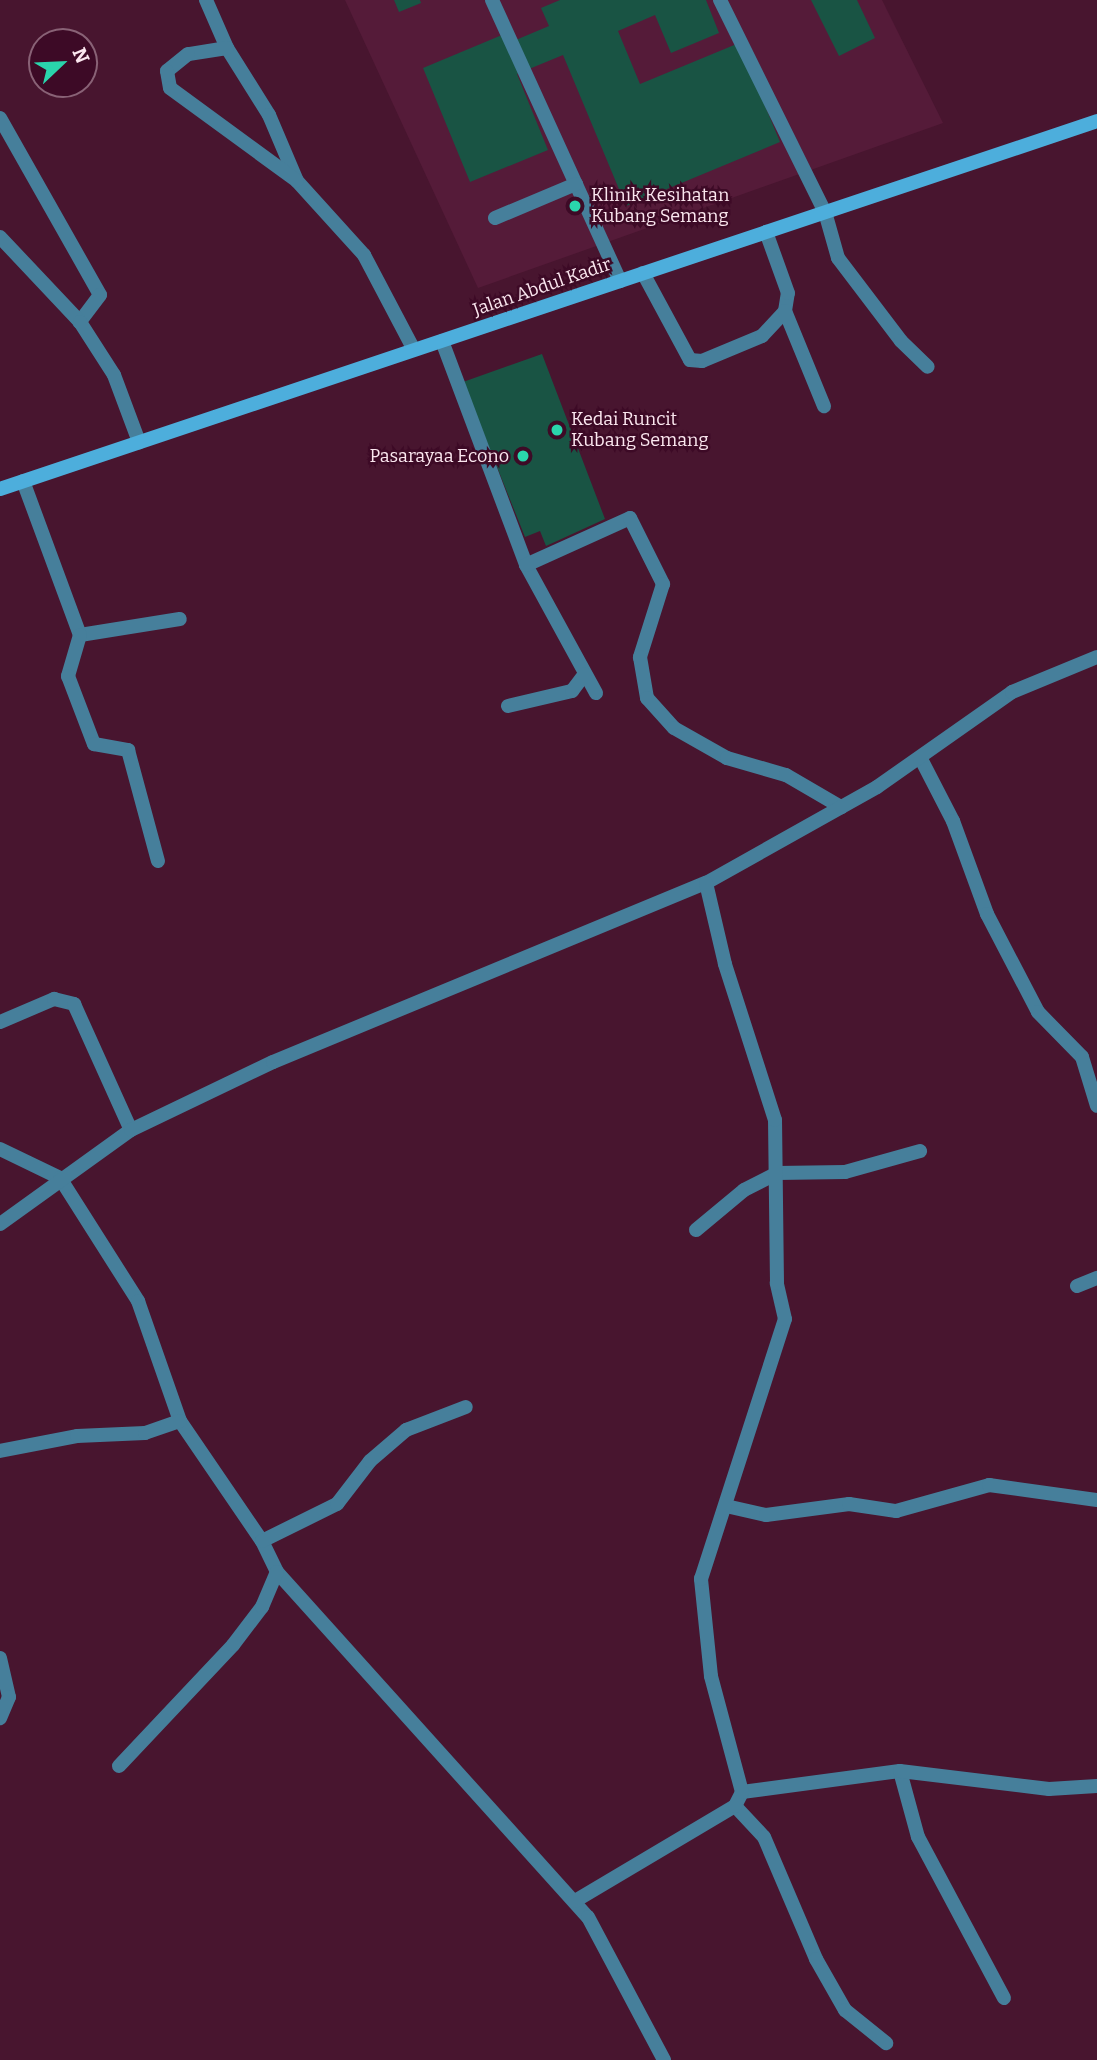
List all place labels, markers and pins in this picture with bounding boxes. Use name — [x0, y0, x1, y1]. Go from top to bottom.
place label: Klinik Kesihatan Kubang Semang — [591, 185, 729, 228]
marker: Klinik Kesihatan Kubang Semang — [565, 196, 585, 216]
place label: Kedai Runcit Kubang Semang — [571, 409, 709, 452]
marker: Kedai Runcit Kubang Semang — [549, 422, 565, 438]
place label: Pasarayaa Econo — [369, 445, 509, 467]
marker: Pasarayaa Econo — [515, 448, 531, 464]

